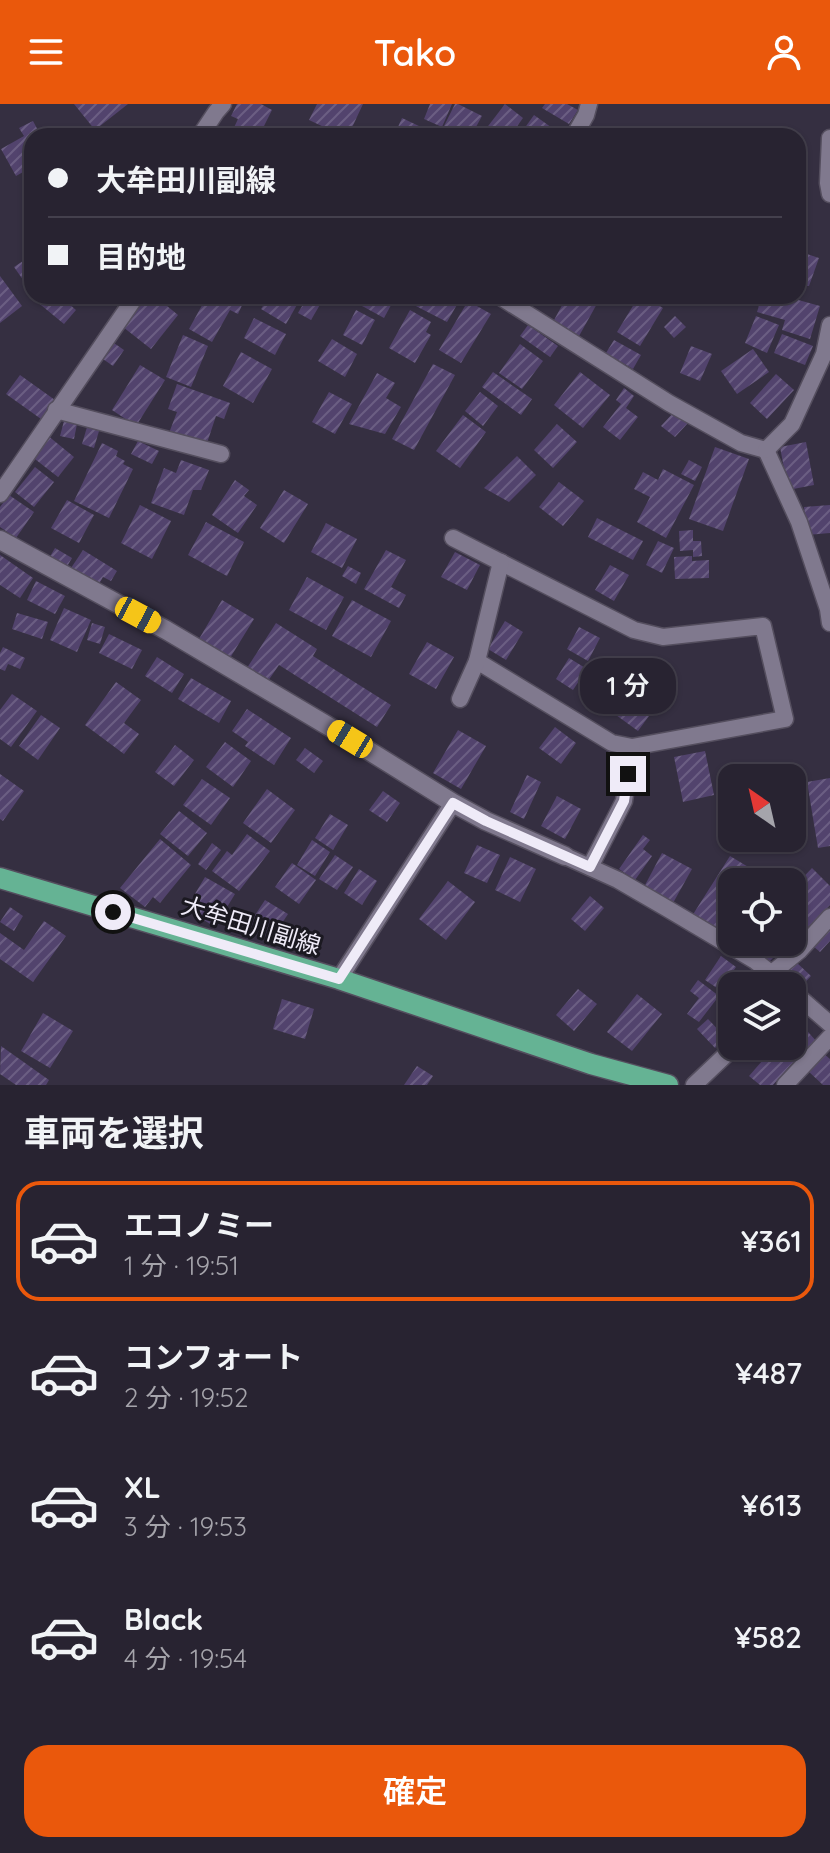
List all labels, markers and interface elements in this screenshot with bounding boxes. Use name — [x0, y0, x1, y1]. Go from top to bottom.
icon: menu — [24, 30, 68, 74]
text: Tako — [374, 30, 456, 75]
icon: person — [762, 30, 806, 74]
text: 大牟田川副線 — [96, 161, 276, 199]
text: 目的地 — [96, 238, 186, 276]
car — [111, 593, 165, 637]
callout: 1 分 — [580, 658, 676, 714]
text: 1 分 — [606, 669, 650, 702]
car — [323, 716, 377, 762]
route end — [610, 756, 646, 792]
north arrow — [718, 764, 806, 852]
map controls — [718, 764, 806, 1060]
button: locate — [718, 868, 806, 956]
street label: 大牟田川副線 — [178, 890, 325, 960]
route start — [95, 894, 131, 930]
button: layers — [718, 972, 806, 1060]
text: 車両を選択 — [24, 1110, 204, 1155]
icon: car — [28, 1205, 100, 1277]
text: エコノミー — [124, 1206, 274, 1244]
text: ¥361 — [741, 1222, 802, 1260]
text: 1 分 · 19:51 — [124, 1249, 239, 1282]
icon: car — [28, 1337, 100, 1409]
text: コンフォート — [124, 1338, 303, 1376]
text: ¥487 — [735, 1354, 802, 1392]
text: 2 分 · 19:52 — [124, 1381, 248, 1414]
text: XL — [124, 1468, 161, 1506]
icon: car — [28, 1469, 100, 1541]
text: ¥613 — [741, 1486, 802, 1524]
text: 3 分 · 19:53 — [124, 1510, 247, 1543]
text: Black — [124, 1600, 203, 1638]
icon: car — [28, 1601, 100, 1673]
text: ¥582 — [734, 1618, 802, 1656]
text: 4 分 · 19:54 — [124, 1642, 247, 1675]
button: 確定 — [24, 1745, 806, 1837]

